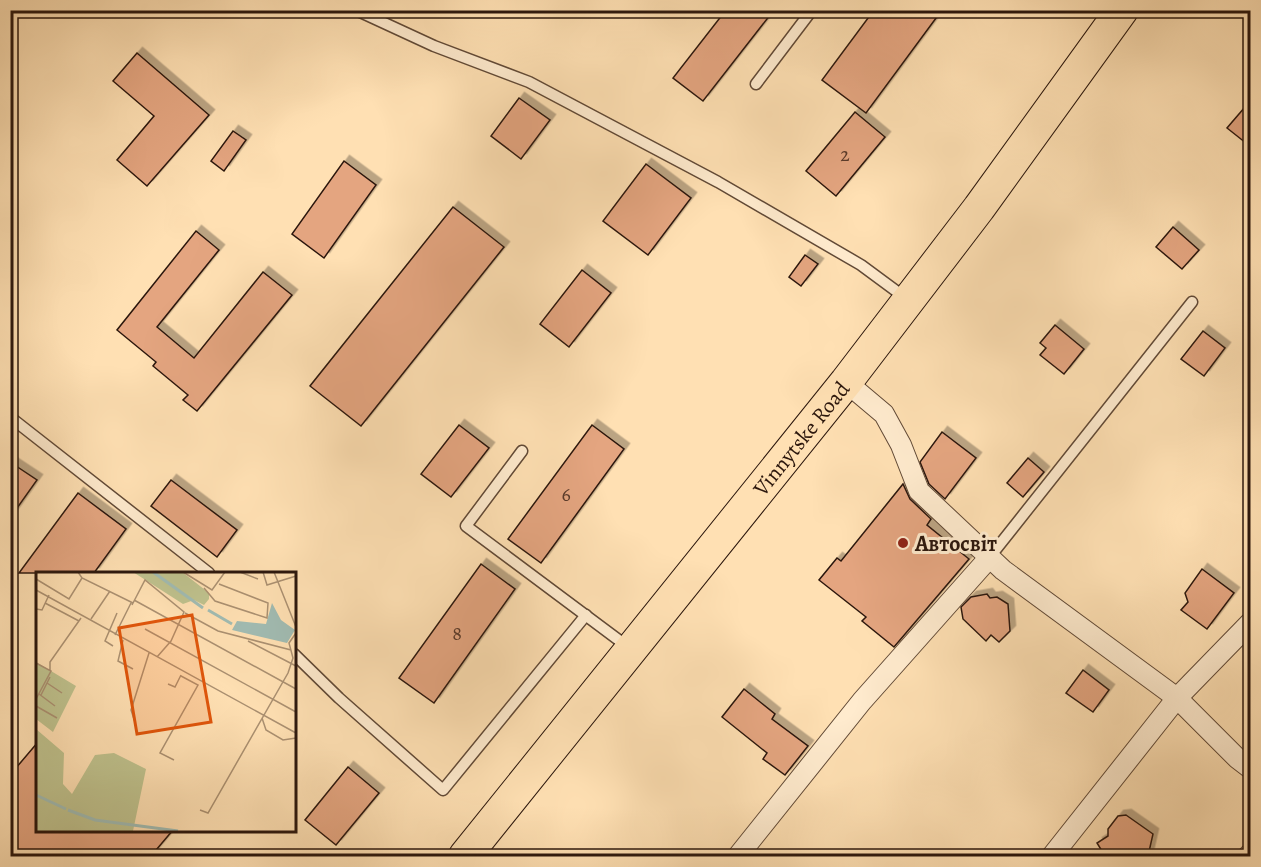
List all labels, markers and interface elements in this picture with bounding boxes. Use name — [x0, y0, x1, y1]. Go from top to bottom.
house number: 2 — [840, 141, 850, 168]
street label: Vinnytske Road — [746, 375, 857, 503]
house number: 6 — [561, 481, 571, 508]
place label: Автосвіт — [914, 529, 997, 559]
marker: Автосвіт — [896, 536, 910, 550]
inset map — [36, 572, 296, 831]
house number: 8 — [452, 620, 462, 647]

